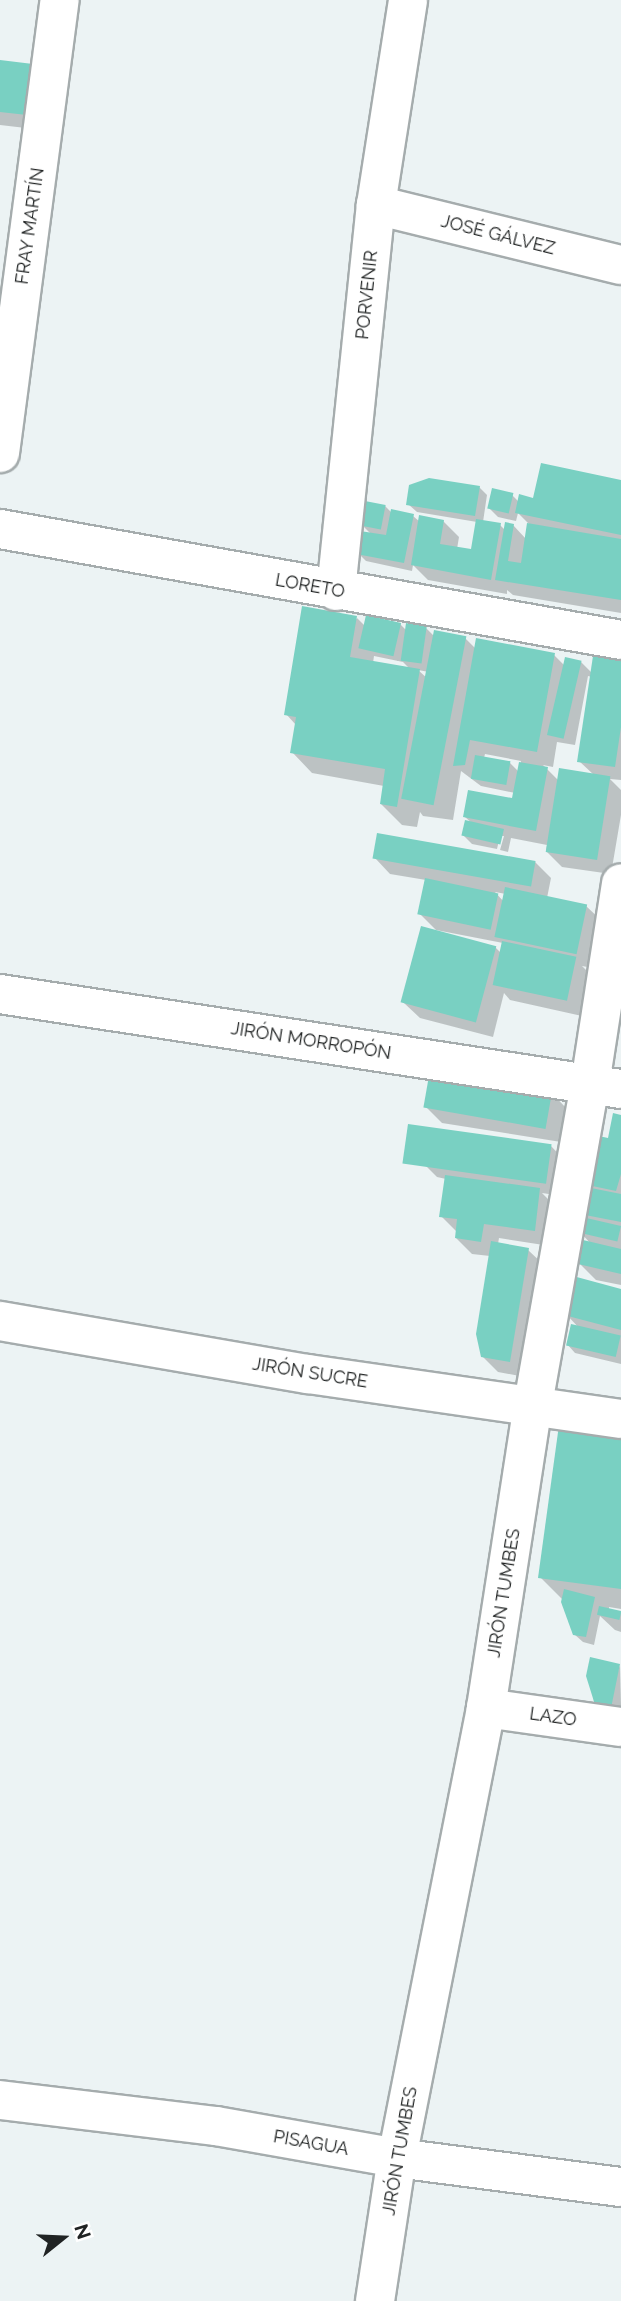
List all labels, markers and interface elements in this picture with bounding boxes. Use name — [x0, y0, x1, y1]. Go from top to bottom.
street label: FRAY MARTÍN — [11, 166, 49, 286]
street label: JOSÉ GÁLVEZ — [439, 210, 557, 260]
street label: PORVENIR — [352, 249, 382, 341]
street label: LORETO — [274, 569, 346, 603]
street label: JIRÓN MORROPÓN — [229, 1018, 393, 1064]
street label: JIRÓN SUCRE — [251, 1353, 369, 1393]
street label: JIRÓN TUMBES — [483, 1527, 525, 1659]
street label: LAZO — [528, 1703, 578, 1731]
street label: JIRÓN TUMBES — [378, 2085, 422, 2217]
street label: PISAGUA — [272, 2126, 350, 2160]
north arrow — [28, 2203, 98, 2273]
text: N — [70, 2221, 96, 2242]

